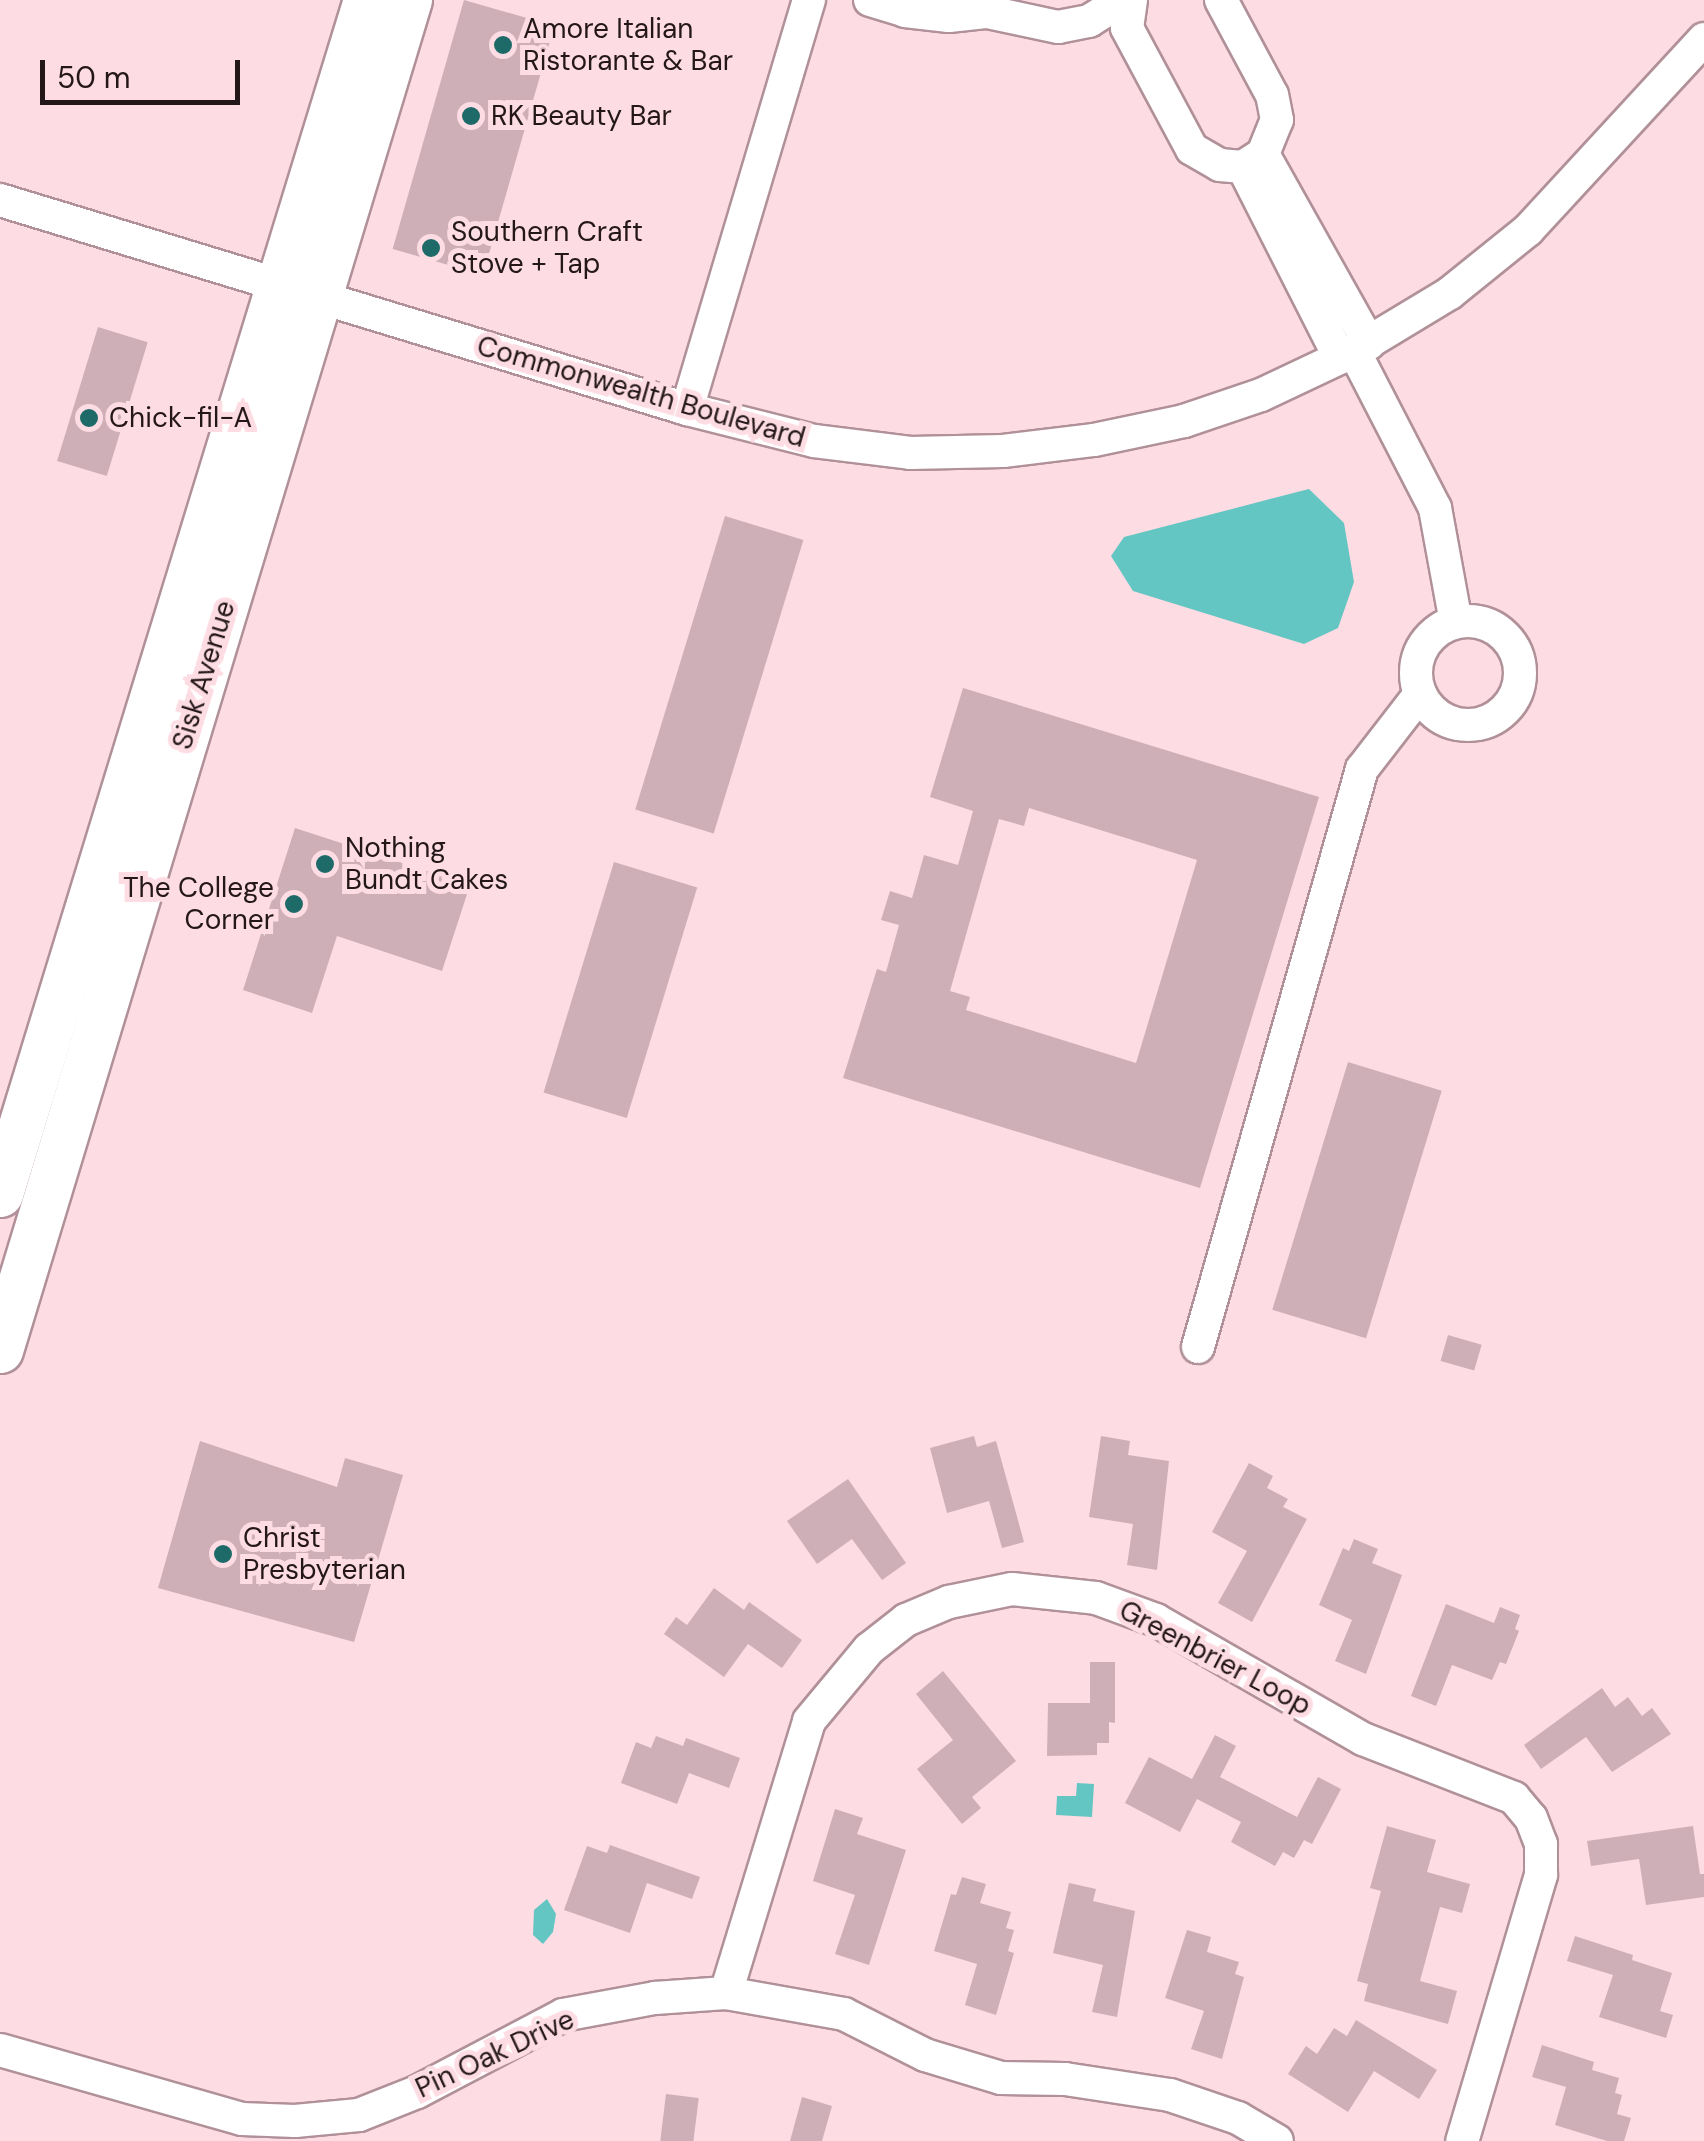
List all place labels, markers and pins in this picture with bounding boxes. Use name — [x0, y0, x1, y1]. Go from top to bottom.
place label: Amore Italian Ristorante & Bar — [523, 12, 733, 78]
marker: Amore Italian Ristorante & Bar — [492, 34, 514, 56]
place label: RK Beauty Bar — [491, 99, 672, 133]
marker: RK Beauty Bar — [460, 105, 482, 127]
place label: Southern Craft Stove + Tap — [451, 215, 643, 281]
marker: Southern Craft Stove + Tap — [420, 237, 442, 259]
place label: Chick-fil-A — [109, 401, 252, 435]
marker: Chick-fil-A — [78, 407, 100, 429]
place label: Nothing Bundt Cakes — [345, 831, 508, 897]
marker: Nothing Bundt Cakes — [314, 853, 336, 875]
place label: The College Corner — [123, 871, 274, 937]
marker: The College Corner — [283, 893, 305, 915]
place label: Christ Presbyterian — [243, 1521, 406, 1587]
marker: Christ Presbyterian — [212, 1543, 234, 1565]

